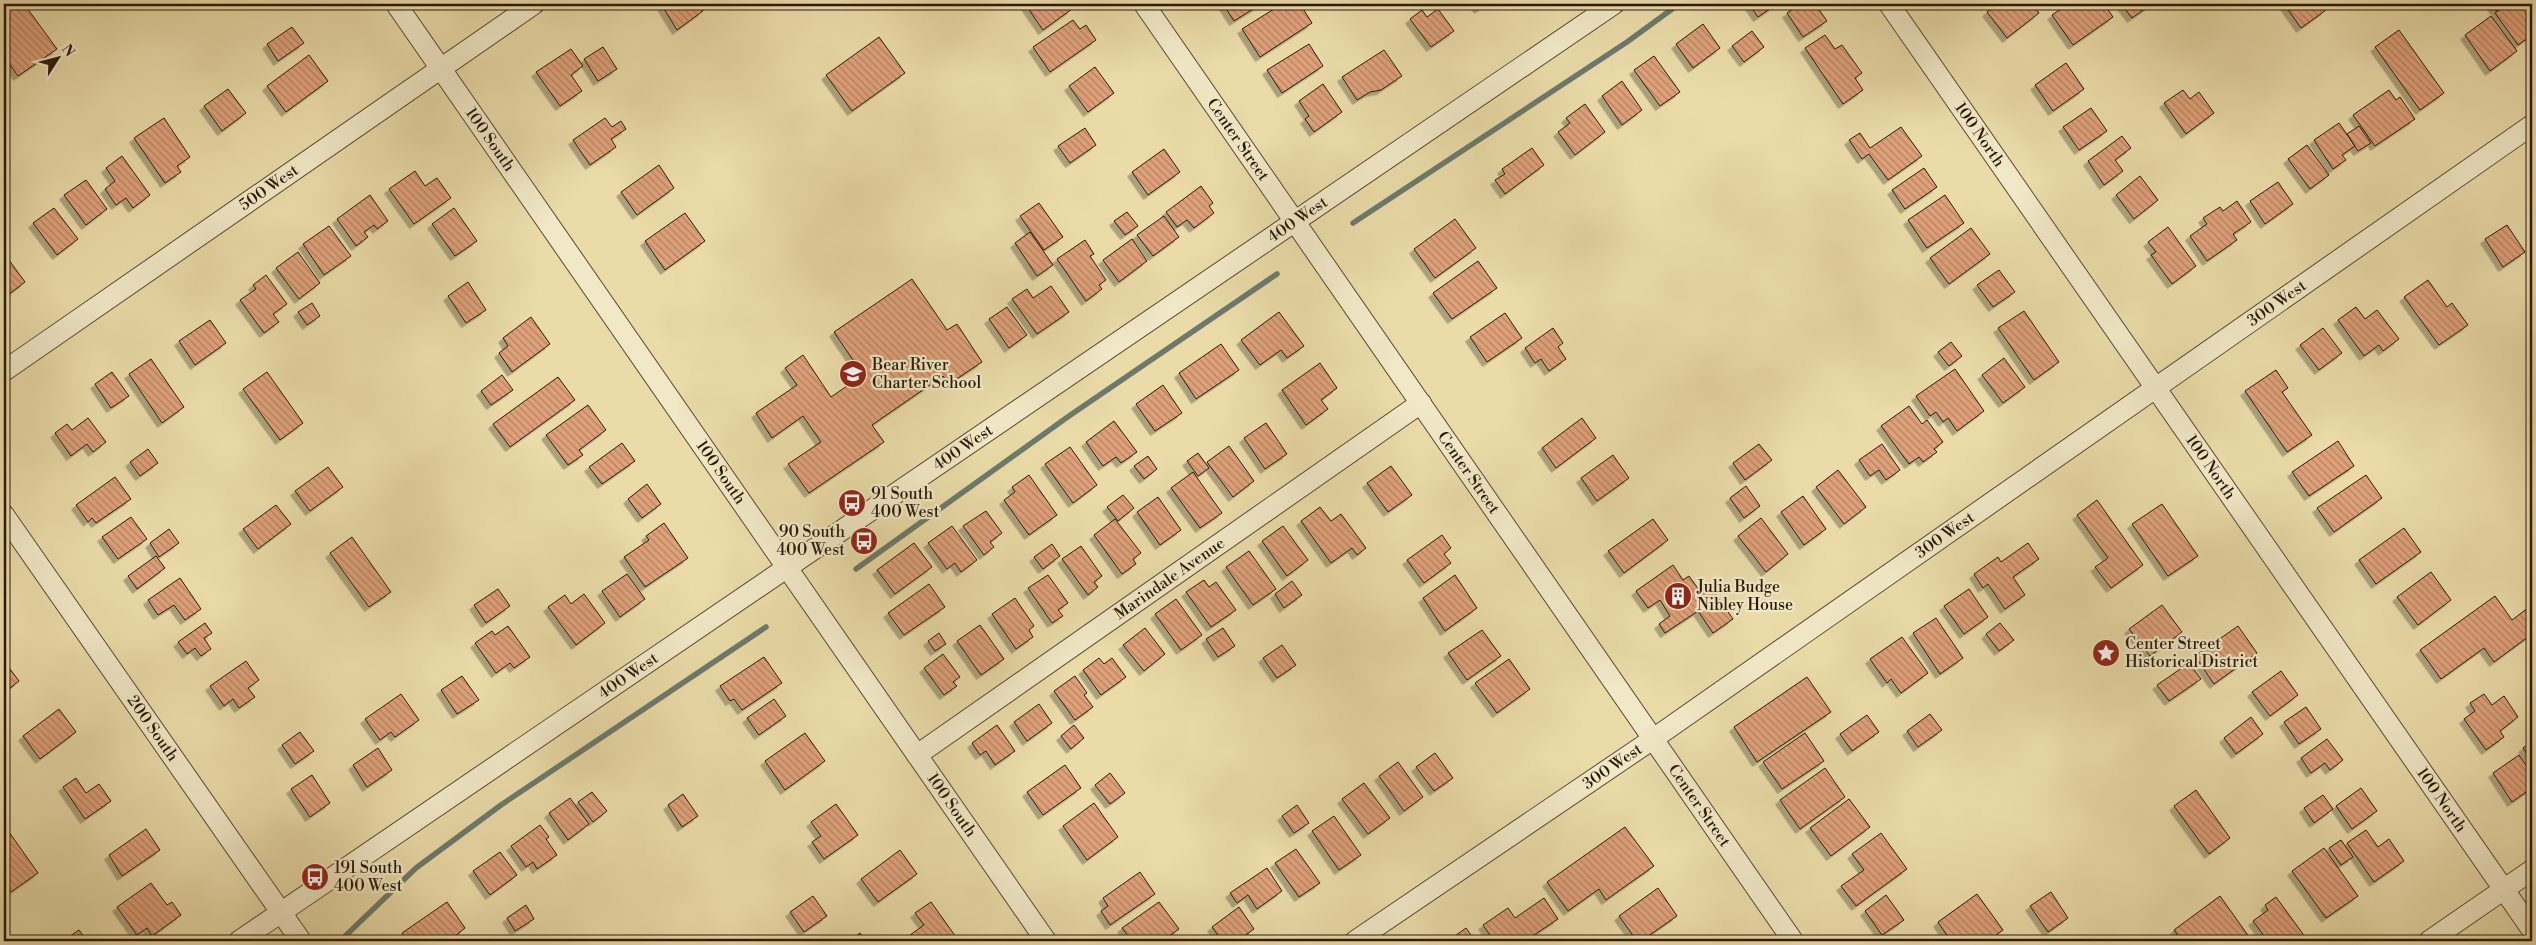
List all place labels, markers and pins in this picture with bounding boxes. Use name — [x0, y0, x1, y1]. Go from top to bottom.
place label: Bear River Charter School — [871, 355, 981, 393]
school or university icon: Bear River Charter School — [838, 359, 868, 389]
place label: 91 South 400 West — [871, 484, 940, 522]
bus stop icon: 91 South 400 West — [837, 488, 867, 518]
place label: 90 South 400 West — [777, 522, 845, 560]
bus stop icon: 90 South 400 West — [849, 526, 879, 556]
place label: Julia Budge Nibley House — [1696, 577, 1793, 615]
building icon: Julia Budge Nibley House — [1663, 581, 1693, 611]
place label: Center Street Historical District — [2125, 634, 2259, 672]
place icon: Center Street Historical District — [2091, 638, 2121, 668]
place label: 191 South 400 West — [334, 858, 403, 896]
bus stop icon: 191 South 400 West — [300, 862, 330, 892]

